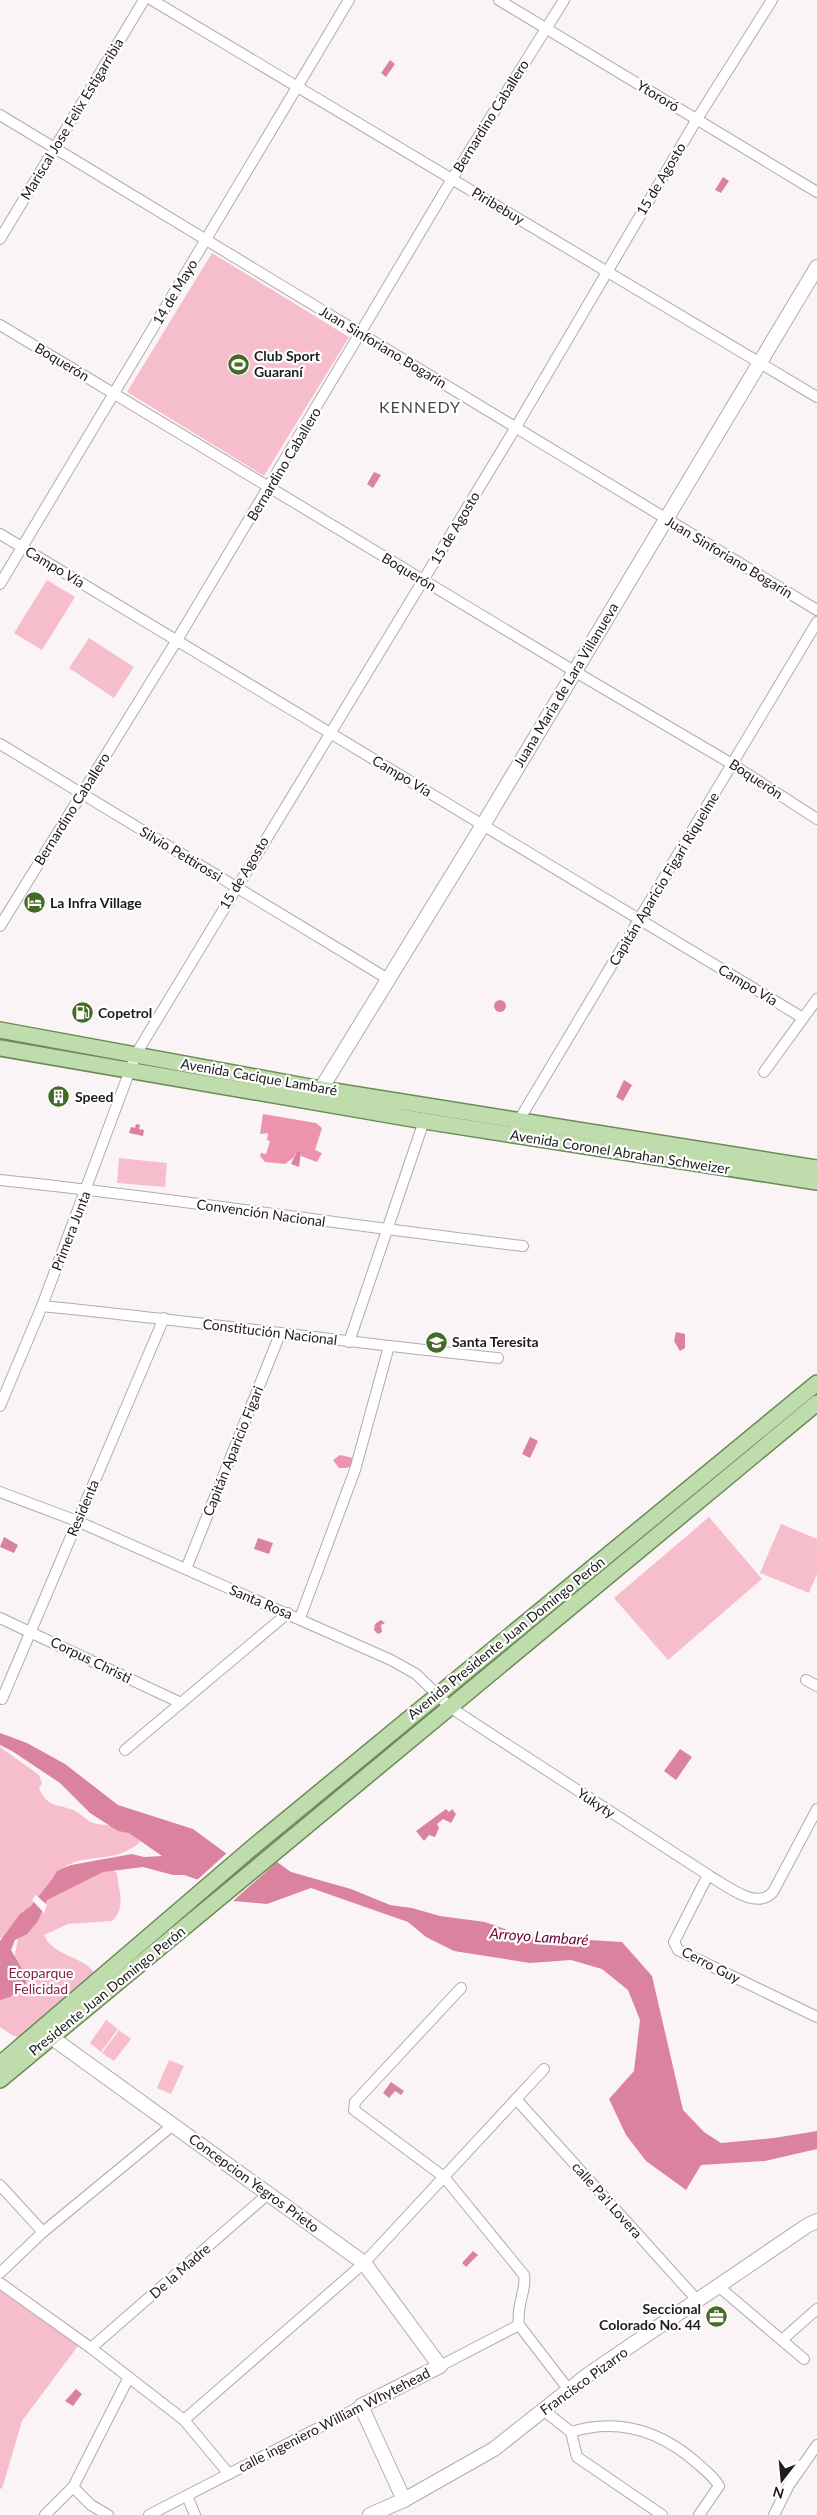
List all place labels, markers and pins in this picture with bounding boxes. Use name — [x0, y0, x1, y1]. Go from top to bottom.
place label: Club Sport Guaraní — [254, 347, 321, 380]
sports icon: Club Sport Guaraní — [226, 352, 250, 376]
hotel icon: La Infra Village — [22, 891, 46, 915]
place label: La Infra Village — [50, 894, 142, 911]
fuel station icon: Copetrol — [70, 1001, 94, 1025]
place label: Copetrol — [98, 1004, 152, 1021]
building icon: Speed — [47, 1085, 71, 1109]
place label: Speed — [75, 1088, 113, 1105]
school or university icon: Santa Teresita — [424, 1330, 448, 1354]
place label: Santa Teresita — [452, 1333, 539, 1350]
place label: Seccional Colorado No. 44 — [599, 2300, 701, 2333]
office icon: Seccional Colorado No. 44 — [705, 2305, 729, 2329]

